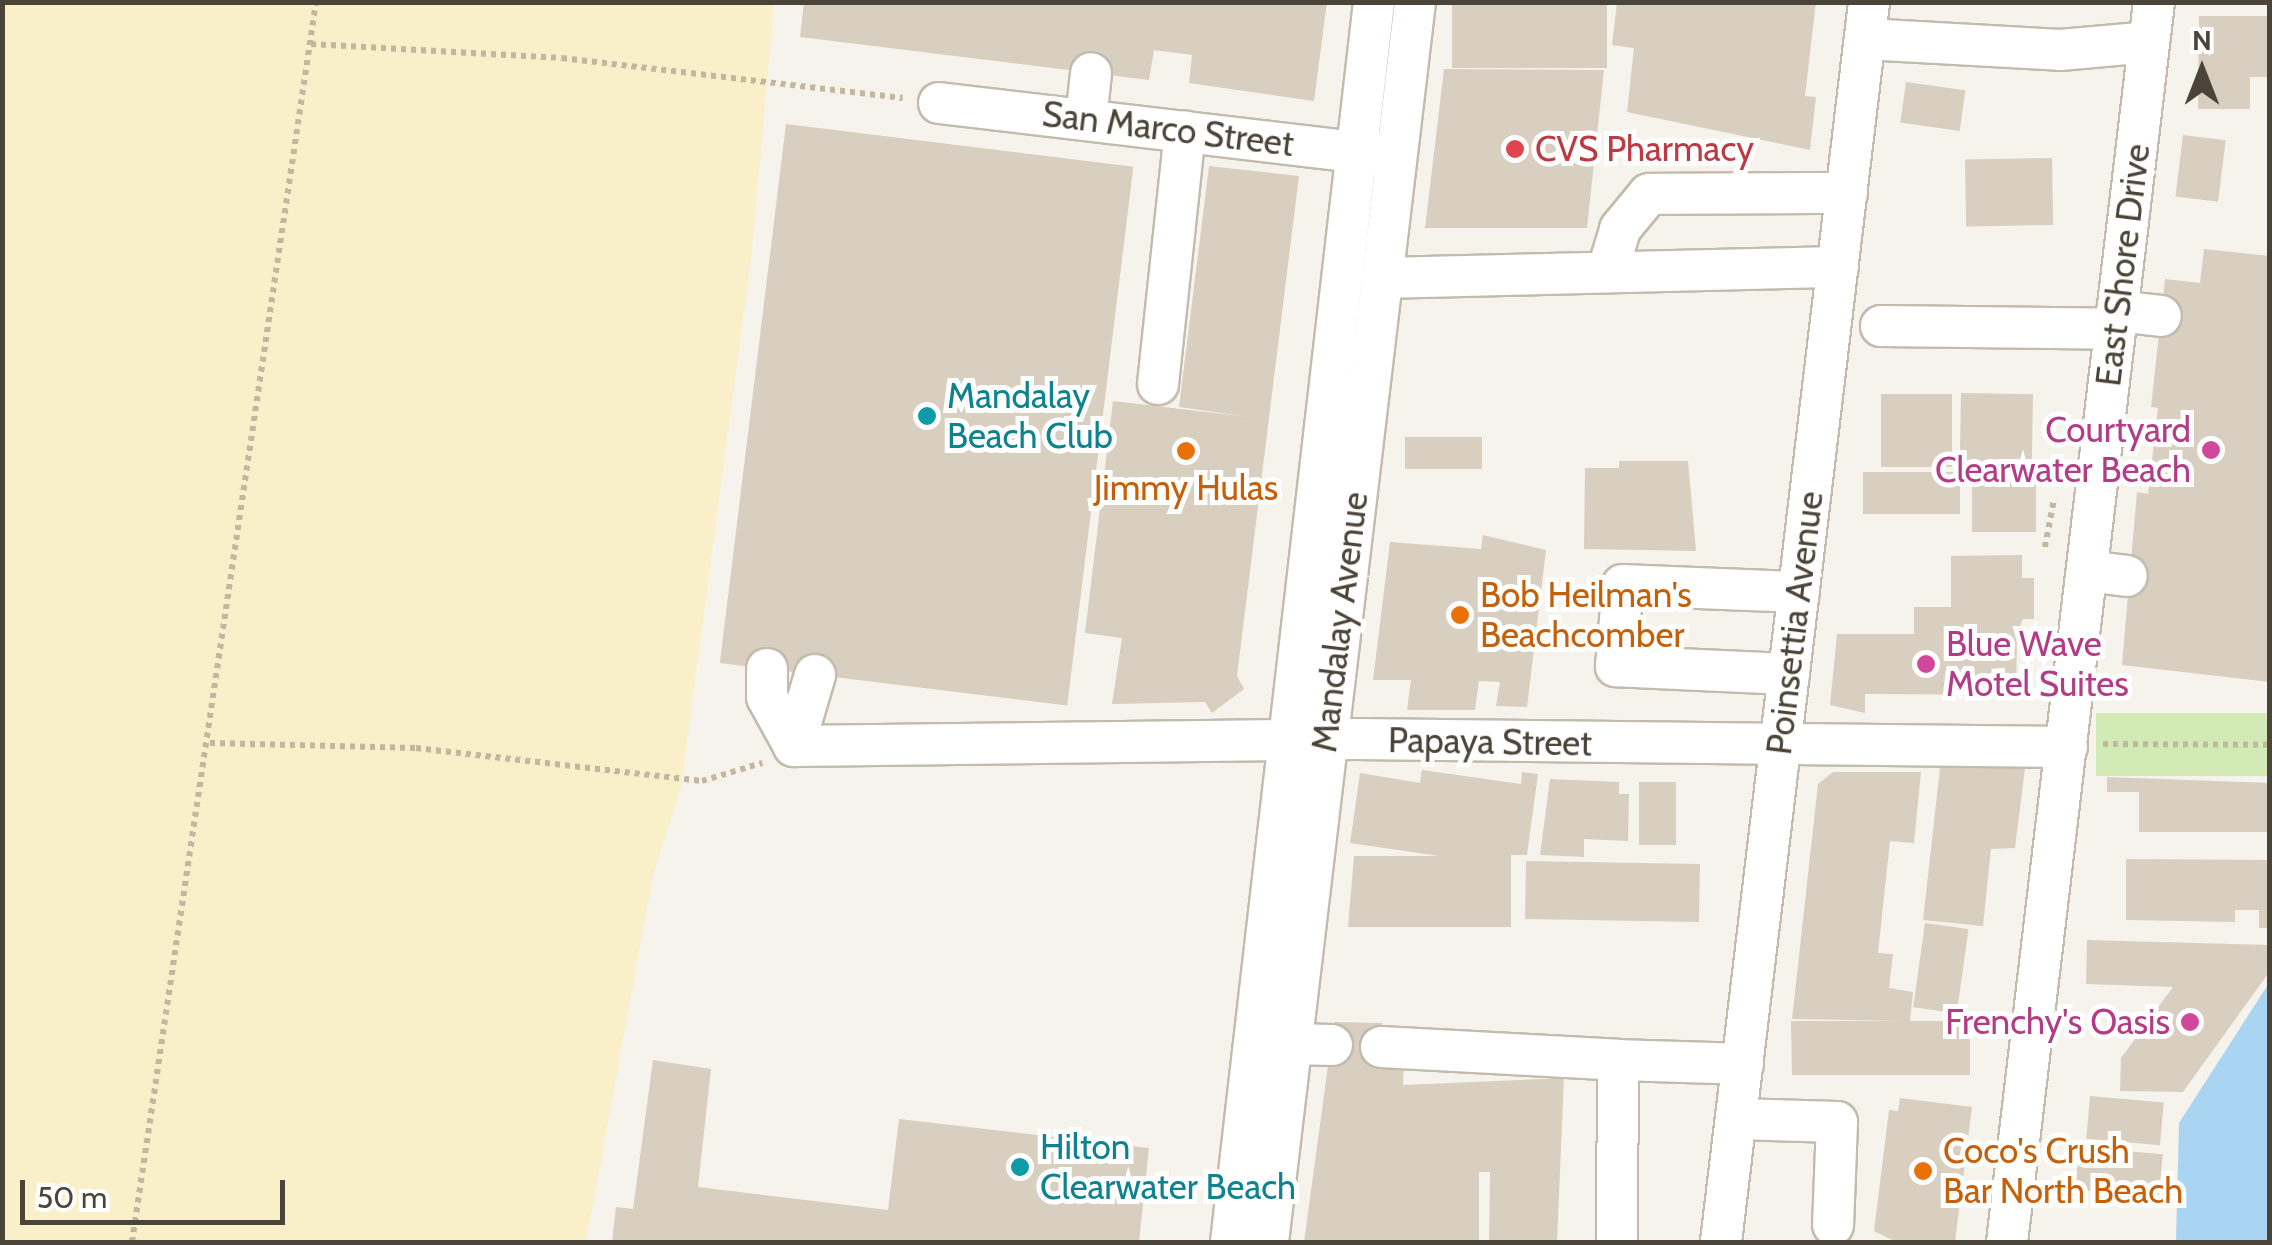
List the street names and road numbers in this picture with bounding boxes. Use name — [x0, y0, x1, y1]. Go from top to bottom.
street label: San Marco Street — [1040, 93, 1296, 165]
street label: East Shore Drive — [2087, 141, 2159, 389]
street label: Poinsettia Avenue — [1758, 489, 1832, 757]
street label: Mandalay Avenue — [1303, 490, 1377, 754]
street label: Papaya Street — [1388, 719, 1592, 765]

